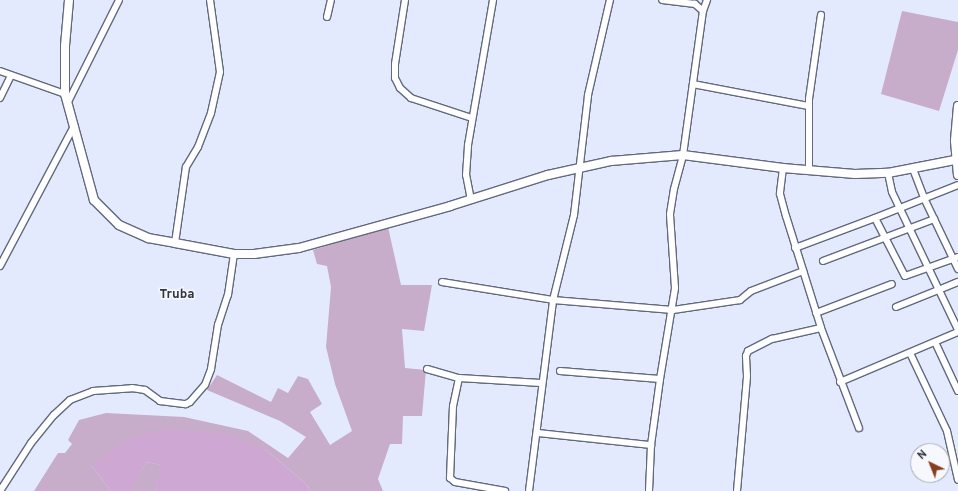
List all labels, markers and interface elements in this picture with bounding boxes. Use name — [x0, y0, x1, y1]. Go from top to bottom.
district label: Truba — [160, 287, 194, 303]
north arrow — [910, 443, 950, 483]
text: N — [915, 447, 930, 463]

